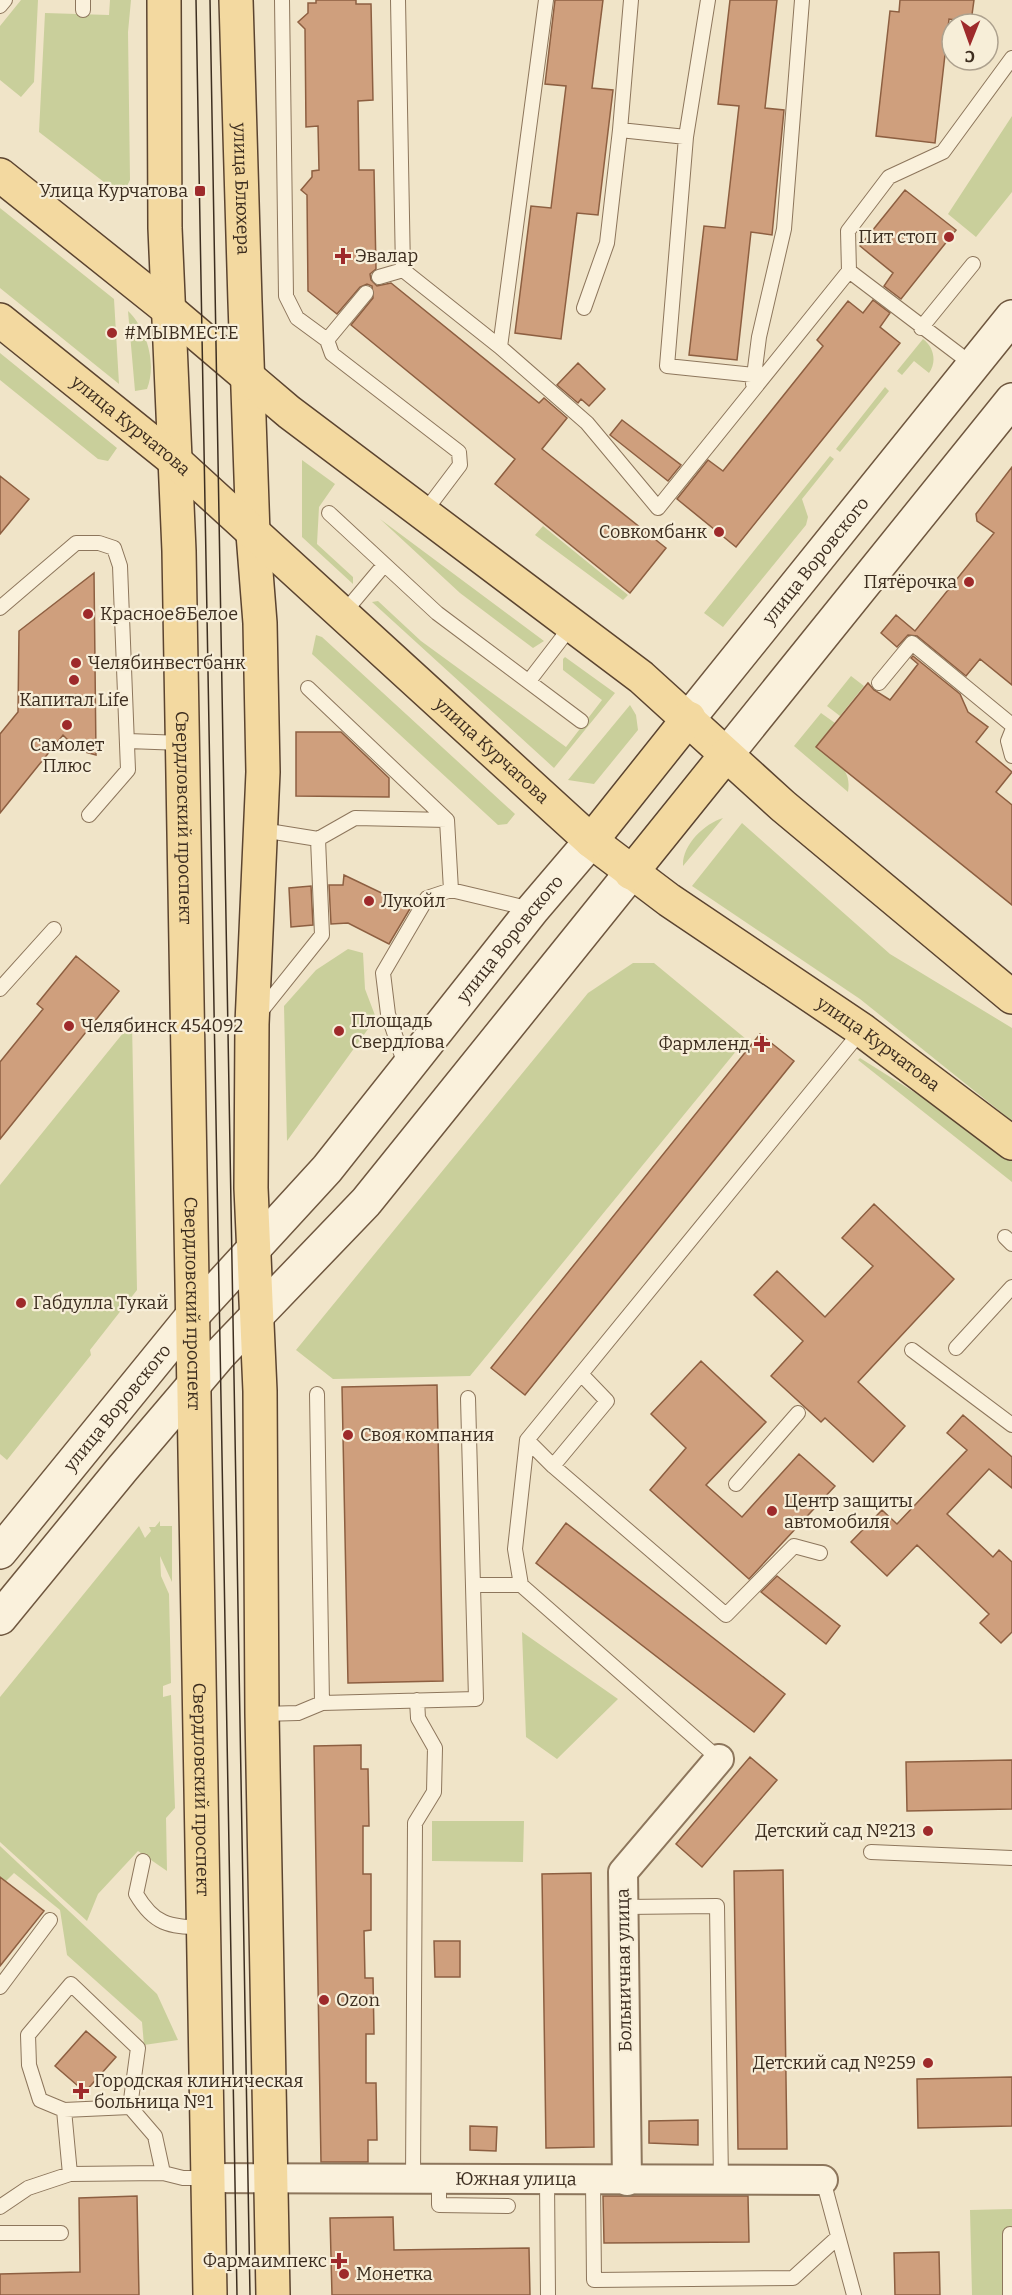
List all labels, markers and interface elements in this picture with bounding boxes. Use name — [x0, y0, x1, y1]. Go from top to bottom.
north arrow — [940, 12, 1000, 72]
text: С — [965, 47, 975, 66]
street label: улица Блюхера — [229, 122, 255, 255]
place label: Улица Курчатова — [39, 180, 188, 202]
marker: Улица Курчатова — [193, 184, 207, 198]
place label: Пит стоп — [858, 226, 937, 248]
marker: Пит стоп — [942, 230, 956, 244]
place label: Эвалар — [355, 245, 418, 267]
marker: Эвалар — [336, 249, 350, 263]
place label: #МЫВМЕСТЕ — [124, 322, 239, 344]
marker: #МЫВМЕСТЕ — [105, 326, 119, 340]
street label: улица Курчатова — [66, 370, 195, 481]
street label: улица Воровского — [757, 492, 874, 630]
place label: Совкомбанк — [599, 521, 707, 543]
marker: Совкомбанк — [712, 525, 726, 539]
place label: Пятёрочка — [863, 571, 957, 593]
marker: Пятёрочка — [962, 575, 976, 589]
place label: Красное&Белое — [100, 603, 238, 625]
marker: Красное&Белое — [81, 607, 95, 621]
place label: Челябинвестбанк — [88, 652, 246, 674]
marker: Челябинвестбанк — [69, 656, 83, 670]
marker: Капитал Life — [67, 673, 81, 687]
place label: Капитал Life — [19, 689, 129, 711]
street label: улица Курчатова — [429, 692, 554, 808]
street label: Свердловский проспект — [171, 711, 197, 925]
marker: Самолет Плюс — [60, 718, 74, 732]
place label: Самолет Плюс — [30, 734, 104, 777]
street label: улица Воровского — [452, 870, 568, 1008]
place label: Лукойл — [381, 890, 446, 912]
marker: Лукойл — [362, 894, 376, 908]
street label: улица Курчатова — [812, 991, 945, 1096]
place label: Площадь Свердлова — [351, 1010, 445, 1053]
place label: Челябинск 454092 — [81, 1015, 243, 1037]
marker: Челябинск 454092 — [62, 1019, 76, 1033]
marker: Площадь Свердлова — [332, 1024, 346, 1038]
place label: Фармленд — [659, 1033, 750, 1055]
marker: Фармленд — [755, 1037, 769, 1051]
street label: Свердловский проспект — [179, 1196, 205, 1411]
place label: Габдулла Тукай — [33, 1292, 168, 1314]
marker: Габдулла Тукай — [14, 1296, 28, 1310]
street label: улица Воровского — [59, 1340, 176, 1477]
place label: Своя компания — [360, 1424, 494, 1446]
marker: Своя компания — [341, 1428, 355, 1442]
place label: Центр защиты автомобиля — [784, 1490, 913, 1533]
marker: Центр защиты автомобиля — [765, 1504, 779, 1518]
street label: Свердловский проспект — [188, 1682, 214, 1897]
place label: Детский сад №213 — [755, 1820, 916, 1842]
marker: Детский сад №213 — [921, 1824, 935, 1838]
street label: Больничная улица — [612, 1888, 636, 2052]
place label: Ozon — [336, 1989, 380, 2011]
marker: Ozon — [317, 1993, 331, 2007]
place label: Детский сад №259 — [753, 2052, 916, 2074]
marker: Детский сад №259 — [921, 2056, 935, 2070]
place label: Городская клиническая больница №1 — [94, 2070, 303, 2113]
marker: Городская клиническая больница №1 — [72, 2082, 90, 2100]
street label: Южная улица — [455, 2168, 577, 2190]
place label: Фармаимпекс — [203, 2250, 327, 2272]
marker: Фармаимпекс — [332, 2254, 346, 2268]
place label: Монетка — [356, 2263, 433, 2285]
marker: Монетка — [337, 2267, 351, 2281]

